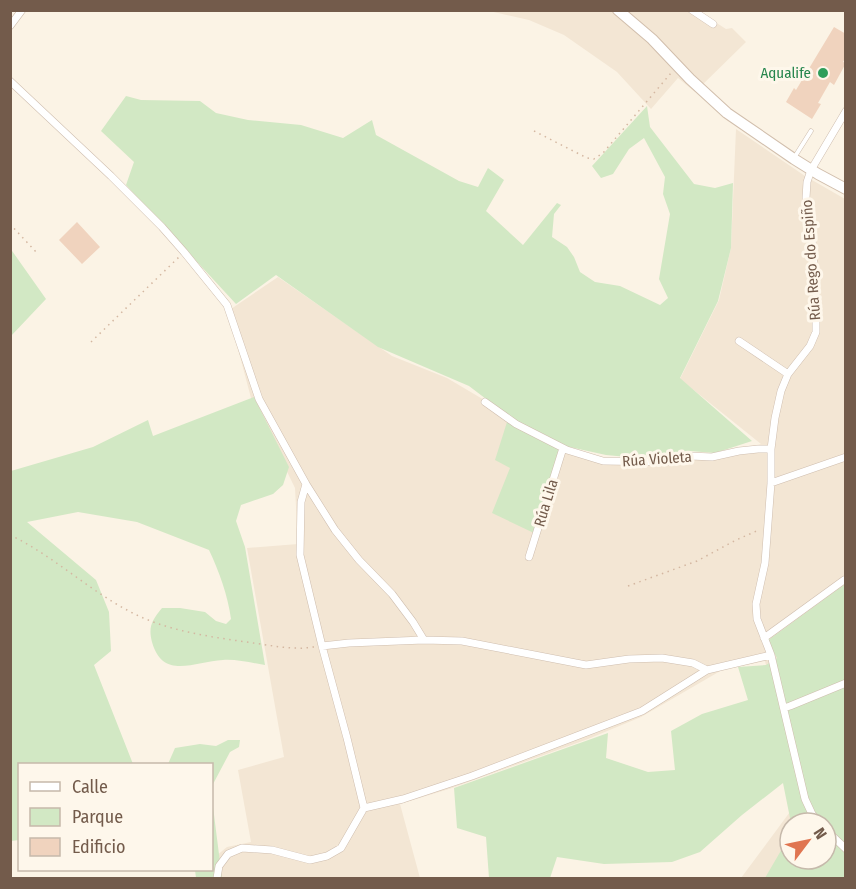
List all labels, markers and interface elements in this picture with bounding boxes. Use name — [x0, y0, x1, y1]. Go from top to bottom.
place label: Aqualife — [760, 64, 811, 82]
marker: Aqualife — [816, 66, 830, 80]
street label: Rúa Rego do Espiño — [798, 199, 824, 321]
street label: Rúa Violeta — [622, 448, 692, 470]
street label: Rúa Lila — [530, 477, 562, 529]
legend — [18, 763, 213, 871]
text: Calle — [72, 776, 108, 798]
text: Parque — [72, 806, 123, 828]
north arrow — [778, 811, 838, 871]
text: N — [810, 824, 831, 842]
text: Edificio — [72, 836, 125, 858]

